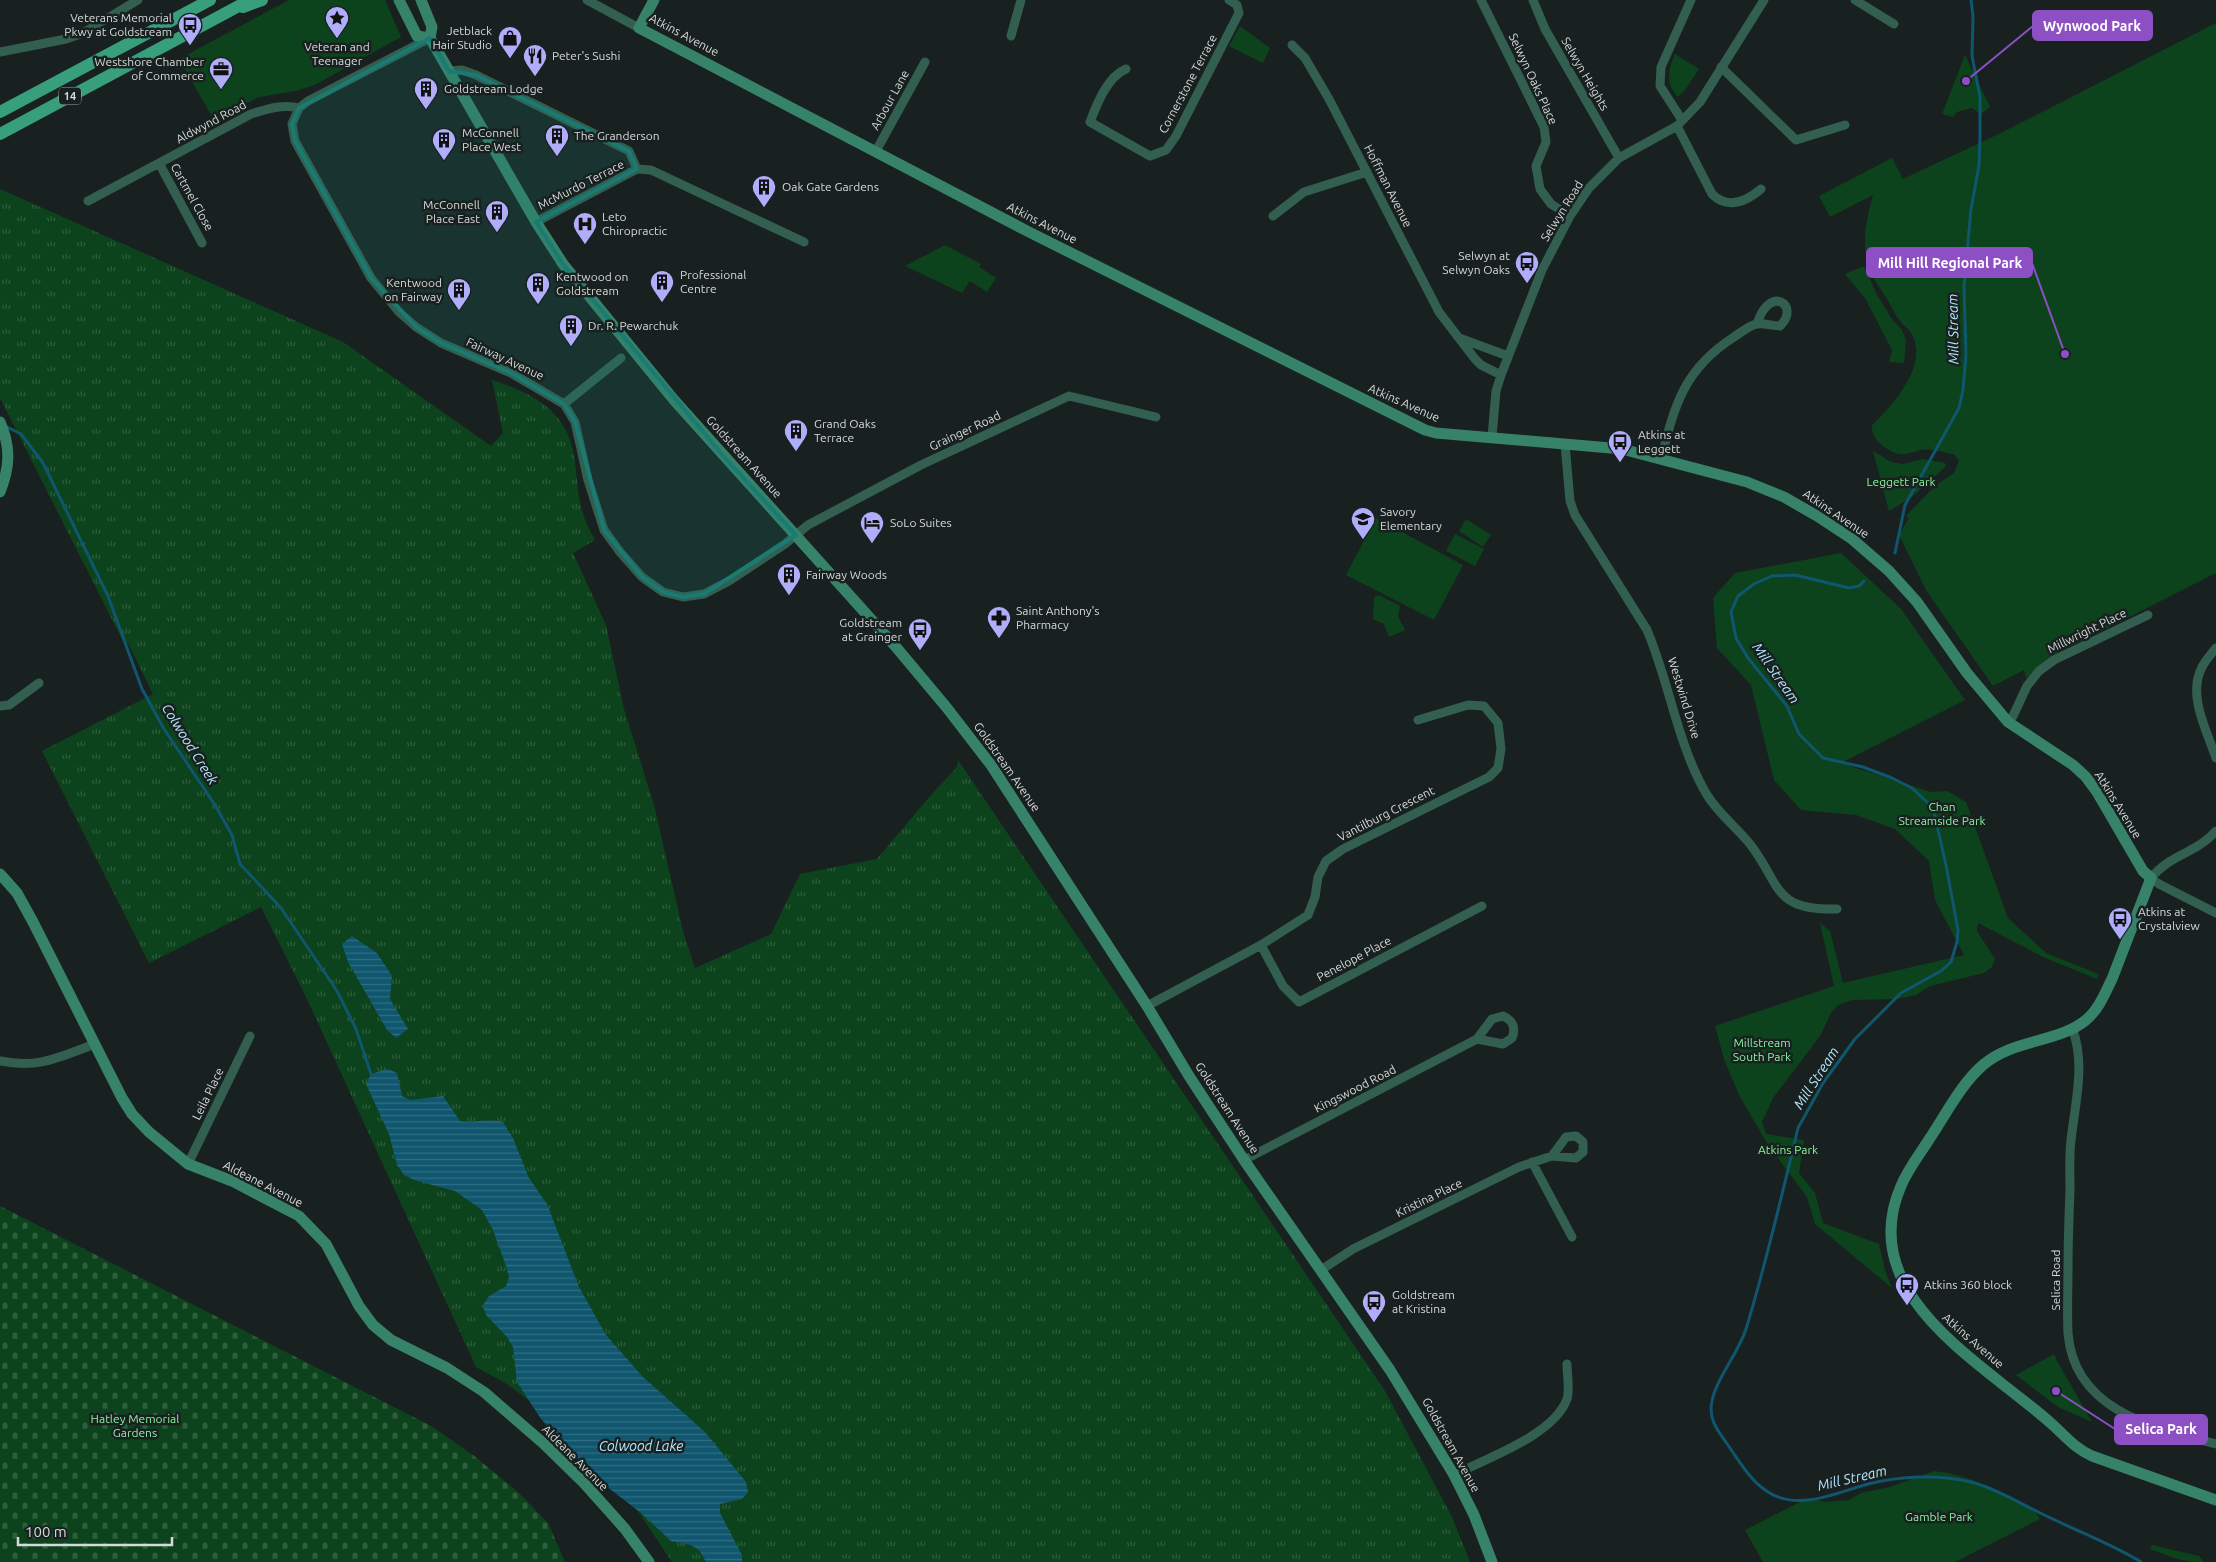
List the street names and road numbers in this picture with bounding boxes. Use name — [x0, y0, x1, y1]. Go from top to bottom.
street label: Atkins Avenue — [647, 11, 721, 58]
street label: Selwyn Oaks Place — [1507, 31, 1560, 126]
street label: Cornerstone Terrace — [1156, 32, 1219, 135]
street label: Selwyn Heights — [1559, 35, 1612, 113]
street label: Arbour Lane — [868, 68, 911, 132]
road number: 14 — [59, 88, 81, 104]
street label: Aldwynd Road — [173, 98, 248, 146]
street label: Hoffman Avenue — [1362, 142, 1415, 229]
street label: McMurdo Terrace — [536, 157, 626, 212]
street label: Cartmel Close — [169, 161, 216, 233]
street label: Selwyn Road — [1538, 178, 1585, 243]
street label: Atkins Avenue — [1005, 199, 1079, 246]
street label: Fairway Avenue — [464, 335, 546, 382]
street label: Atkins Avenue — [1367, 381, 1442, 424]
street label: Grainger Road — [927, 408, 1002, 453]
street label: Goldstream Avenue — [704, 413, 785, 500]
street label: Atkins Avenue — [1801, 487, 1872, 540]
street label: Millwright Place — [2045, 606, 2128, 655]
street label: Westwind Drive — [1666, 655, 1703, 740]
street label: Goldstream Avenue — [972, 720, 1043, 814]
street label: Atkins Avenue — [2093, 769, 2144, 841]
street label: Vantilburg Crescent — [1335, 783, 1437, 844]
street label: Penelope Place — [1314, 934, 1393, 984]
street label: Goldstream Avenue — [1193, 1060, 1262, 1156]
street label: Kingswood Road — [1312, 1062, 1398, 1115]
street label: Leila Place — [189, 1066, 226, 1122]
street label: Aldeane Avenue — [221, 1158, 305, 1209]
street label: Kristina Place — [1394, 1176, 1464, 1219]
street label: Selica Road — [2049, 1249, 2062, 1311]
street label: Atkins Avenue — [1940, 1311, 2007, 1371]
street label: Goldstream Avenue — [1420, 1395, 1483, 1494]
street label: Aldeane Avenue — [540, 1422, 611, 1493]

